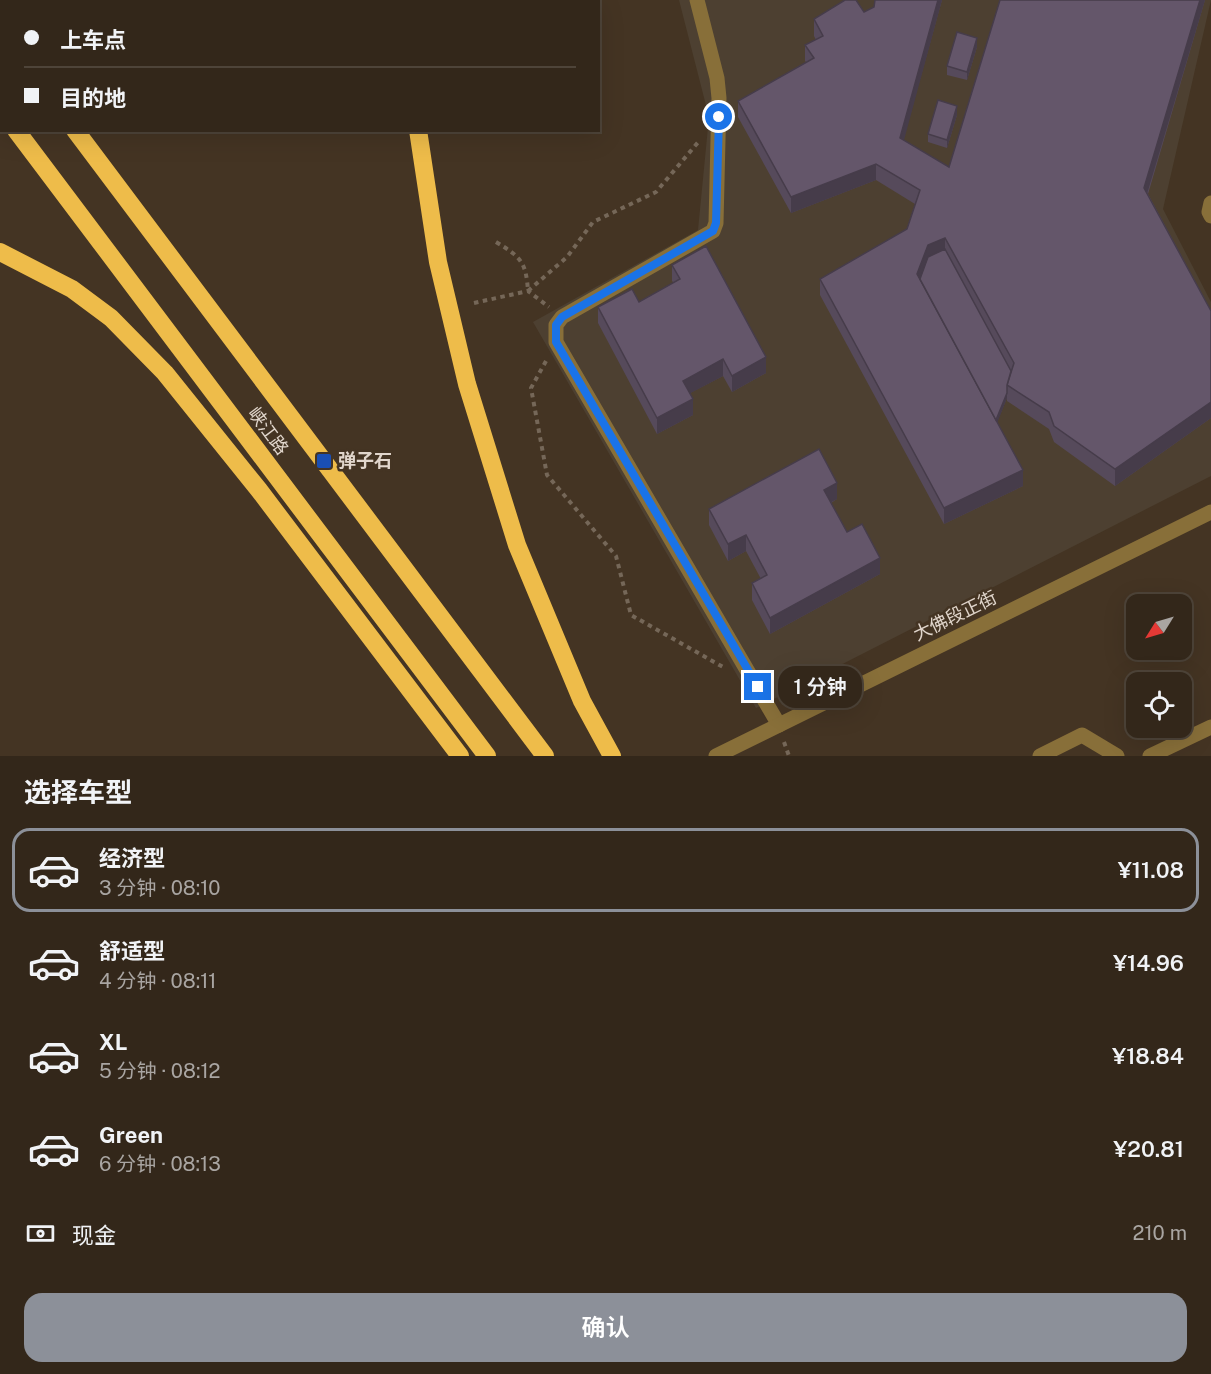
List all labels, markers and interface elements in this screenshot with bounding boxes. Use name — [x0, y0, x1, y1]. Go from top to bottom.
text: 上车点 — [60, 27, 126, 53]
text: 目的地 — [60, 85, 126, 111]
route start — [705, 103, 732, 130]
street label: 峡江路 — [244, 403, 293, 459]
place label: 弹子石 — [338, 450, 392, 471]
marker: 弹子石 — [315, 452, 333, 470]
street label: 大佛段正街 — [910, 586, 1000, 645]
north arrow — [1126, 594, 1192, 660]
map controls — [1126, 594, 1192, 738]
callout: 1 分钟 — [779, 666, 863, 708]
button: locate — [1126, 672, 1192, 738]
route end — [744, 673, 771, 700]
text: 1 分钟 — [793, 675, 847, 699]
text: 选择车型 — [24, 776, 132, 808]
icon: car — [27, 843, 81, 897]
text: 经济型 — [99, 845, 165, 871]
text: ¥11.08 — [1118, 857, 1184, 883]
text: 3 分钟 · 08:10 — [99, 876, 221, 900]
icon: car — [27, 936, 81, 990]
text: 舒适型 — [99, 938, 165, 964]
text: ¥14.96 — [1113, 950, 1184, 976]
text: 4 分钟 · 08:11 — [99, 969, 216, 993]
icon: car — [27, 1029, 81, 1083]
text: XL — [99, 1029, 127, 1055]
text: ¥18.84 — [1112, 1043, 1184, 1069]
text: 5 分钟 · 08:12 — [99, 1059, 220, 1083]
icon: car — [27, 1122, 81, 1176]
text: Green — [99, 1122, 163, 1148]
text: ¥20.81 — [1113, 1136, 1184, 1162]
text: 6 分钟 · 08:13 — [99, 1152, 221, 1176]
icon: cash — [24, 1217, 57, 1250]
text: 210 m — [1133, 1221, 1187, 1245]
text: 现金 — [72, 1222, 116, 1248]
button: 确认 — [24, 1293, 1187, 1362]

